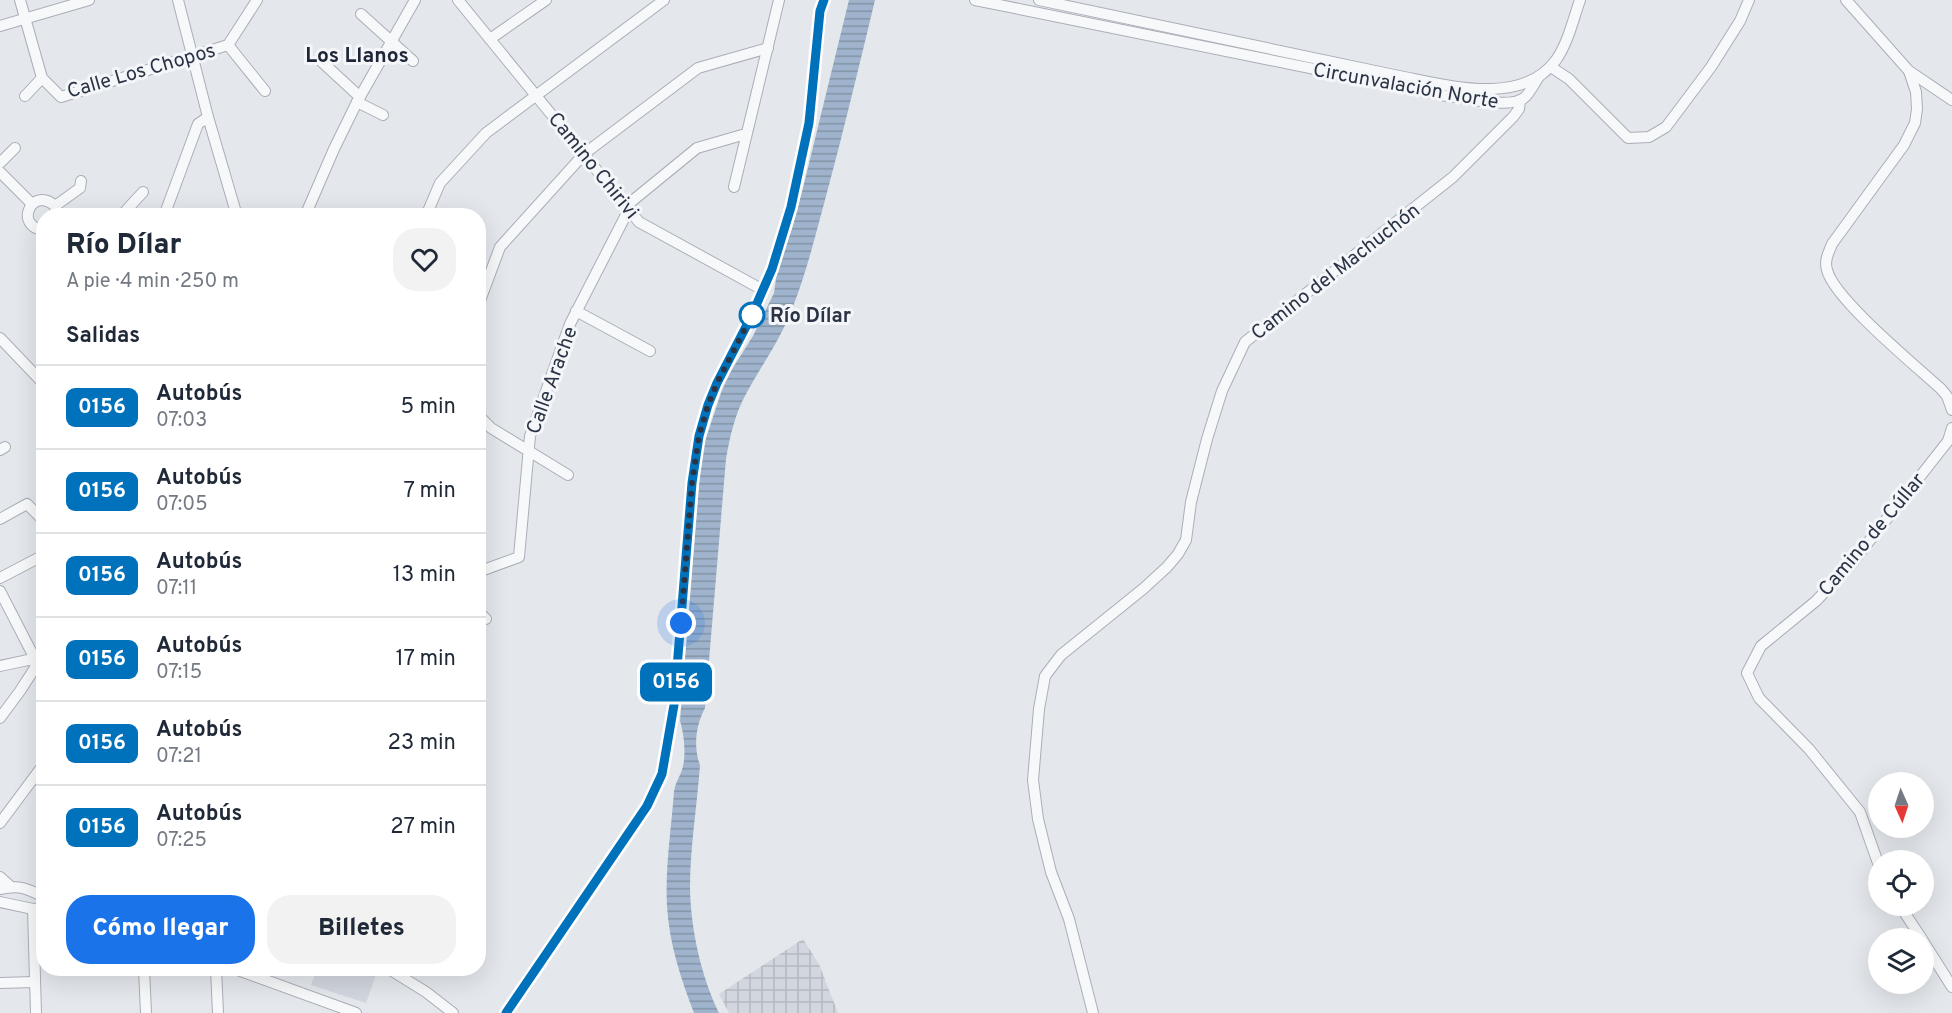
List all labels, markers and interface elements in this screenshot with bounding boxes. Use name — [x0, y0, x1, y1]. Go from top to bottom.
street label: Calle Los Chopos — [64, 38, 219, 106]
district label: Los Llanos — [305, 43, 409, 70]
street label: Circunvalación Norte — [1311, 58, 1500, 116]
street label: Camino Chirivi — [541, 107, 644, 225]
street label: Camino del Machuchón — [1246, 198, 1426, 347]
text: Río Dílar — [66, 228, 181, 264]
button: heart — [393, 228, 456, 291]
text: A pie · 4 min · 250 m — [66, 269, 239, 295]
marker: Río Dílar — [739, 302, 765, 328]
place label: Río Dílar — [770, 304, 852, 330]
text: Salidas — [66, 323, 140, 350]
street label: Calle Arache — [521, 323, 584, 438]
text: Autobús — [156, 381, 242, 408]
text: 0156 — [78, 394, 126, 421]
text: 5 min — [401, 394, 456, 421]
text: 07:03 — [156, 408, 207, 434]
text: Autobús — [156, 465, 242, 492]
street label: Camino de Cúllar — [1813, 468, 1932, 602]
text: 0156 — [78, 478, 126, 505]
text: 7 min — [404, 478, 456, 505]
text: 07:05 — [156, 492, 208, 518]
text: Autobús — [156, 549, 242, 576]
text: 0156 — [78, 562, 126, 589]
text: 13 min — [393, 562, 456, 589]
text: 07:11 — [156, 576, 197, 602]
your location — [666, 608, 696, 638]
text: Autobús — [156, 633, 242, 660]
text: 0156 — [78, 646, 126, 673]
text: 17 min — [396, 646, 456, 673]
text: 07:15 — [156, 660, 202, 686]
line badge: 0156 — [634, 662, 718, 702]
text: 0156 — [652, 669, 700, 696]
text: Autobús — [156, 717, 242, 744]
text: 0156 — [78, 730, 126, 757]
text: 23 min — [388, 730, 456, 757]
text: 07:21 — [156, 744, 202, 770]
north arrow — [1868, 772, 1934, 838]
map controls — [1868, 772, 1934, 994]
text: Autobús — [156, 801, 242, 828]
text: 0156 — [78, 814, 126, 841]
text: 27 min — [390, 814, 456, 841]
text: 07:25 — [156, 828, 207, 854]
button: locate — [1868, 850, 1934, 916]
button: Cómo llegar — [66, 895, 255, 964]
button: Billetes — [267, 895, 456, 964]
button: layers — [1868, 928, 1934, 994]

